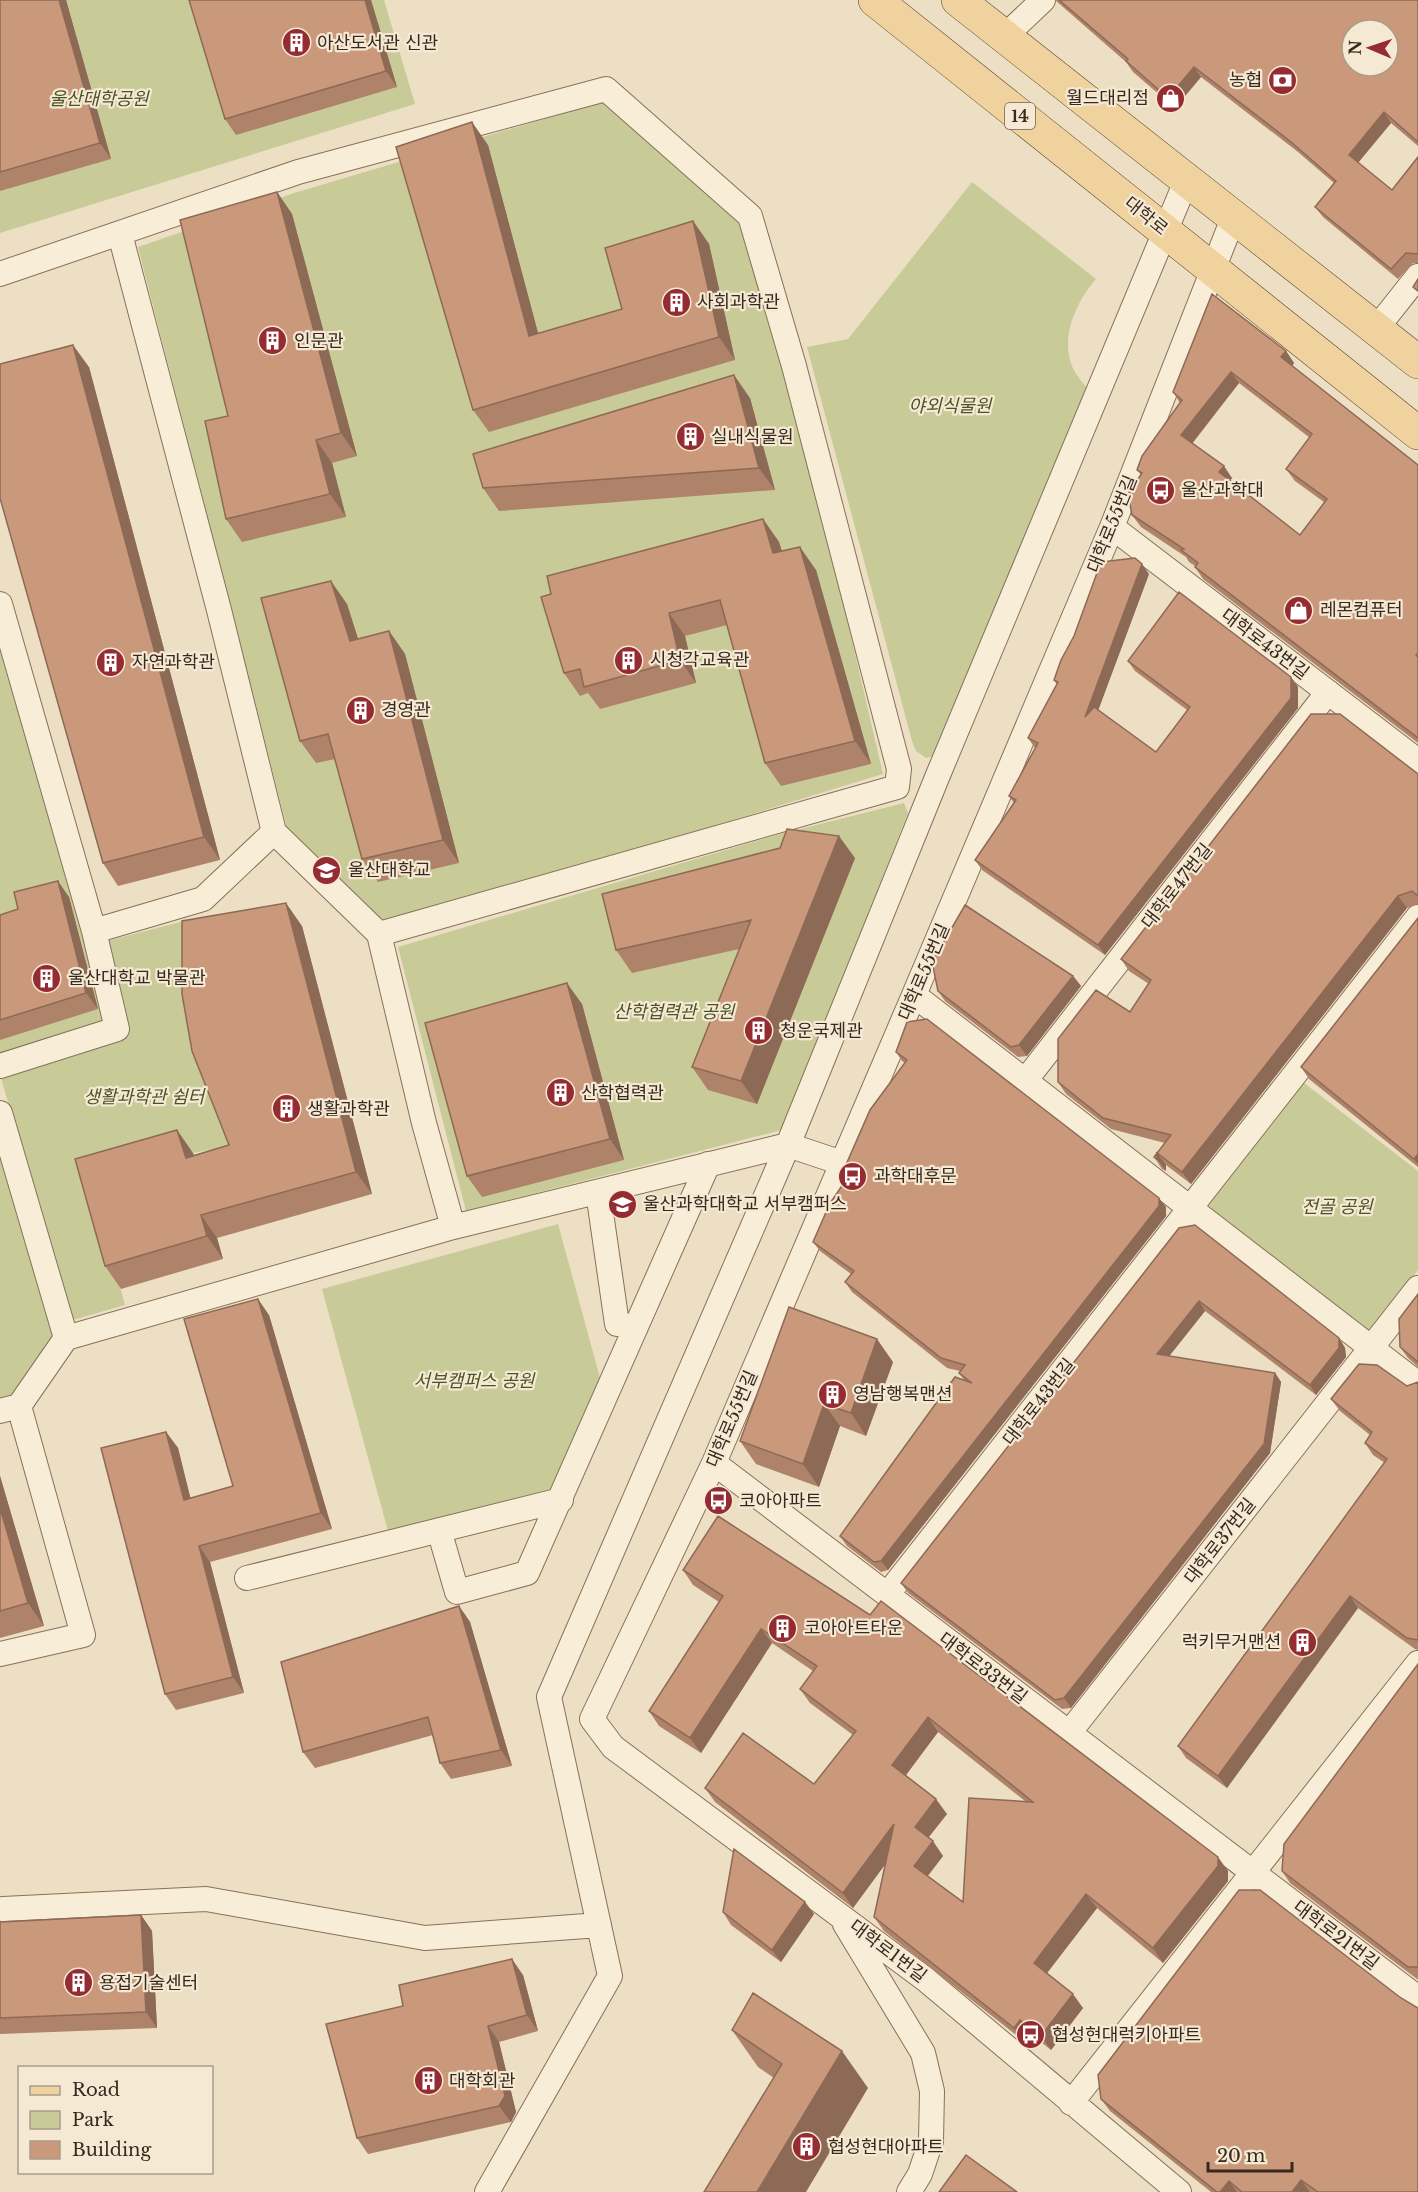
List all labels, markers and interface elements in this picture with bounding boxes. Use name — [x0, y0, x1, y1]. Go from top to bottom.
north arrow — [1340, 18, 1400, 78]
building icon: 아산도서관 신관 — [280, 27, 312, 59]
place label: 아산도서관 신관 — [317, 32, 439, 54]
text: N — [1345, 40, 1365, 55]
bank icon: 농협 — [1267, 64, 1299, 96]
place label: 농협 — [1229, 69, 1262, 91]
shop icon: 월드대리점 — [1154, 82, 1186, 114]
place label: 월드대리점 — [1066, 87, 1149, 109]
park label: 울산대학공원 — [49, 88, 150, 110]
road number: 14 — [1005, 103, 1035, 129]
street label: 대학로 — [1120, 192, 1172, 240]
building icon: 사회과학관 — [660, 286, 692, 318]
place label: 사회과학관 — [697, 291, 780, 313]
building icon: 인문관 — [257, 325, 289, 357]
place label: 인문관 — [294, 330, 344, 352]
park label: 야외식물원 — [909, 395, 993, 417]
building icon: 실내식물원 — [674, 421, 706, 453]
place label: 실내식물원 — [711, 426, 794, 448]
street label: 대학로55번길 — [1082, 472, 1142, 576]
bus stop icon: 울산과학대 — [1144, 474, 1176, 506]
place label: 울산과학대 — [1181, 479, 1264, 501]
shop icon: 레몬컴퓨터 — [1283, 594, 1315, 626]
place label: 레몬컴퓨터 — [1320, 599, 1403, 621]
street label: 대학로43번길 — [1217, 604, 1313, 684]
building icon: 시청각교육관 — [613, 644, 645, 676]
building icon: 자연과학관 — [95, 646, 127, 678]
place label: 시청각교육관 — [650, 649, 750, 671]
place label: 자연과학관 — [132, 651, 215, 673]
building icon: 경영관 — [344, 694, 376, 726]
place label: 경영관 — [381, 699, 431, 721]
street label: 대학로47번길 — [1137, 839, 1217, 933]
school or university icon: 울산대학교 — [311, 854, 343, 886]
place label: 울산대학교 — [348, 859, 431, 881]
street label: 대학로55번길 — [894, 920, 954, 1024]
building icon: 울산대학교 박물관 — [31, 962, 63, 994]
place label: 울산대학교 박물관 — [68, 967, 206, 989]
park label: 산학협력관 공원 — [614, 1001, 736, 1023]
building icon: 청운국제관 — [743, 1015, 775, 1047]
place label: 청운국제관 — [780, 1020, 863, 1042]
building icon: 산학협력관 — [544, 1077, 576, 1109]
place label: 산학협력관 — [581, 1082, 664, 1104]
park label: 생활과학관 쉼터 — [84, 1086, 207, 1108]
building icon: 생활과학관 — [270, 1093, 302, 1125]
place label: 생활과학관 — [307, 1098, 390, 1120]
bus stop icon: 과학대후문 — [837, 1160, 869, 1192]
place label: 과학대후문 — [874, 1165, 957, 1187]
school or university icon: 울산과학대학교 서부캠퍼스 — [606, 1188, 638, 1220]
place label: 울산과학대학교 서부캠퍼스 — [643, 1193, 847, 1215]
park label: 전골 공원 — [1301, 1196, 1374, 1218]
street label: 대학로43번길 — [998, 1354, 1080, 1450]
street label: 대학로55번길 — [702, 1367, 762, 1471]
park label: 서부캠퍼스 공원 — [414, 1370, 536, 1392]
building icon: 영남행복맨션 — [816, 1378, 848, 1410]
place label: 영남행복맨션 — [853, 1383, 952, 1405]
bus stop icon: 코아아파트 — [702, 1485, 734, 1517]
place label: 코아아파트 — [739, 1490, 822, 1512]
street label: 대학로37번길 — [1180, 1494, 1260, 1588]
building icon: 코아아트타운 — [767, 1612, 799, 1644]
place label: 코아아트타운 — [804, 1617, 903, 1639]
building icon: 럭키무거맨션 — [1286, 1626, 1318, 1658]
street label: 대학로33번길 — [934, 1628, 1032, 1708]
place label: 럭키무거맨션 — [1182, 1631, 1281, 1653]
street label: 대학로21번길 — [1289, 1896, 1383, 1974]
street label: 대학로1번길 — [845, 1915, 931, 1987]
building icon: 용접기술센터 — [62, 1967, 94, 1999]
place label: 용접기술센터 — [99, 1972, 198, 1994]
bus stop icon: 협성현대럭키아파트 — [1015, 2019, 1047, 2051]
place label: 협성현대럭키아파트 — [1052, 2024, 1201, 2046]
building icon: 대학회관 — [412, 2065, 444, 2097]
legend — [18, 2066, 213, 2174]
place label: 대학회관 — [449, 2070, 516, 2092]
text: Road — [72, 2079, 120, 2101]
text: Park — [72, 2109, 114, 2131]
building icon: 협성현대아파트 — [791, 2131, 823, 2163]
scale bar — [1208, 2135, 1292, 2173]
place label: 협성현대아파트 — [828, 2136, 944, 2158]
text: Building — [72, 2139, 151, 2161]
text: 20 m — [1217, 2145, 1265, 2167]

